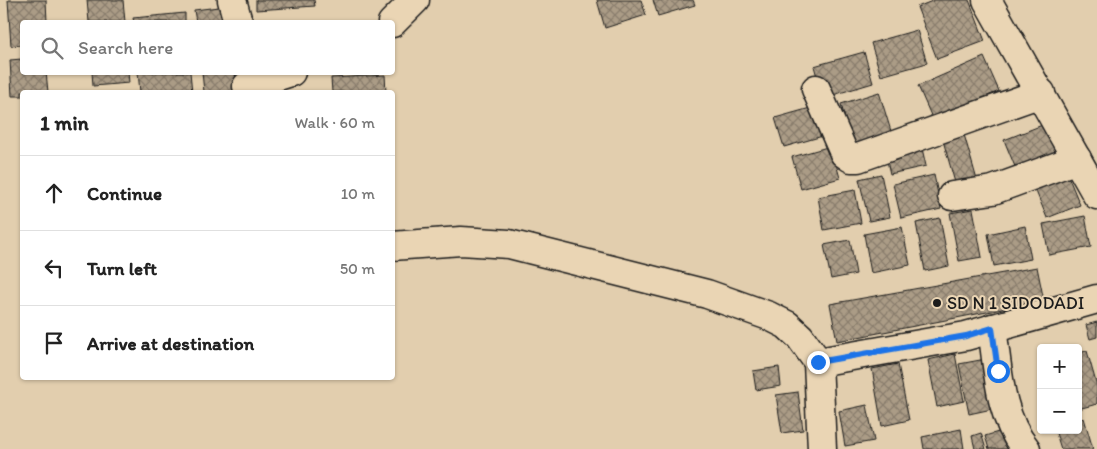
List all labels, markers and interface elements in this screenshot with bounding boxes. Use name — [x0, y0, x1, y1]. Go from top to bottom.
search box — [20, 20, 395, 75]
icon: search — [38, 34, 66, 62]
text: Search here — [78, 36, 173, 59]
text: 1 min — [40, 110, 89, 135]
text: Walk · 60 m — [294, 113, 375, 132]
icon: ahead — [40, 179, 68, 207]
text: Continue — [87, 182, 162, 205]
text: 10 m — [341, 184, 375, 203]
icon: left — [40, 254, 68, 282]
text: Turn left — [87, 257, 157, 280]
text: 50 m — [340, 259, 375, 278]
place label: SD N 1 SIDODADI — [947, 292, 1084, 314]
marker: SD N 1 SIDODADI — [931, 297, 943, 309]
icon: arrive — [40, 329, 68, 357]
text: Arrive at destination — [87, 332, 254, 355]
map controls — [1037, 344, 1082, 434]
button: + — [1037, 344, 1082, 389]
route end — [807, 351, 830, 374]
route start — [987, 360, 1010, 383]
button: − — [1037, 389, 1082, 434]

